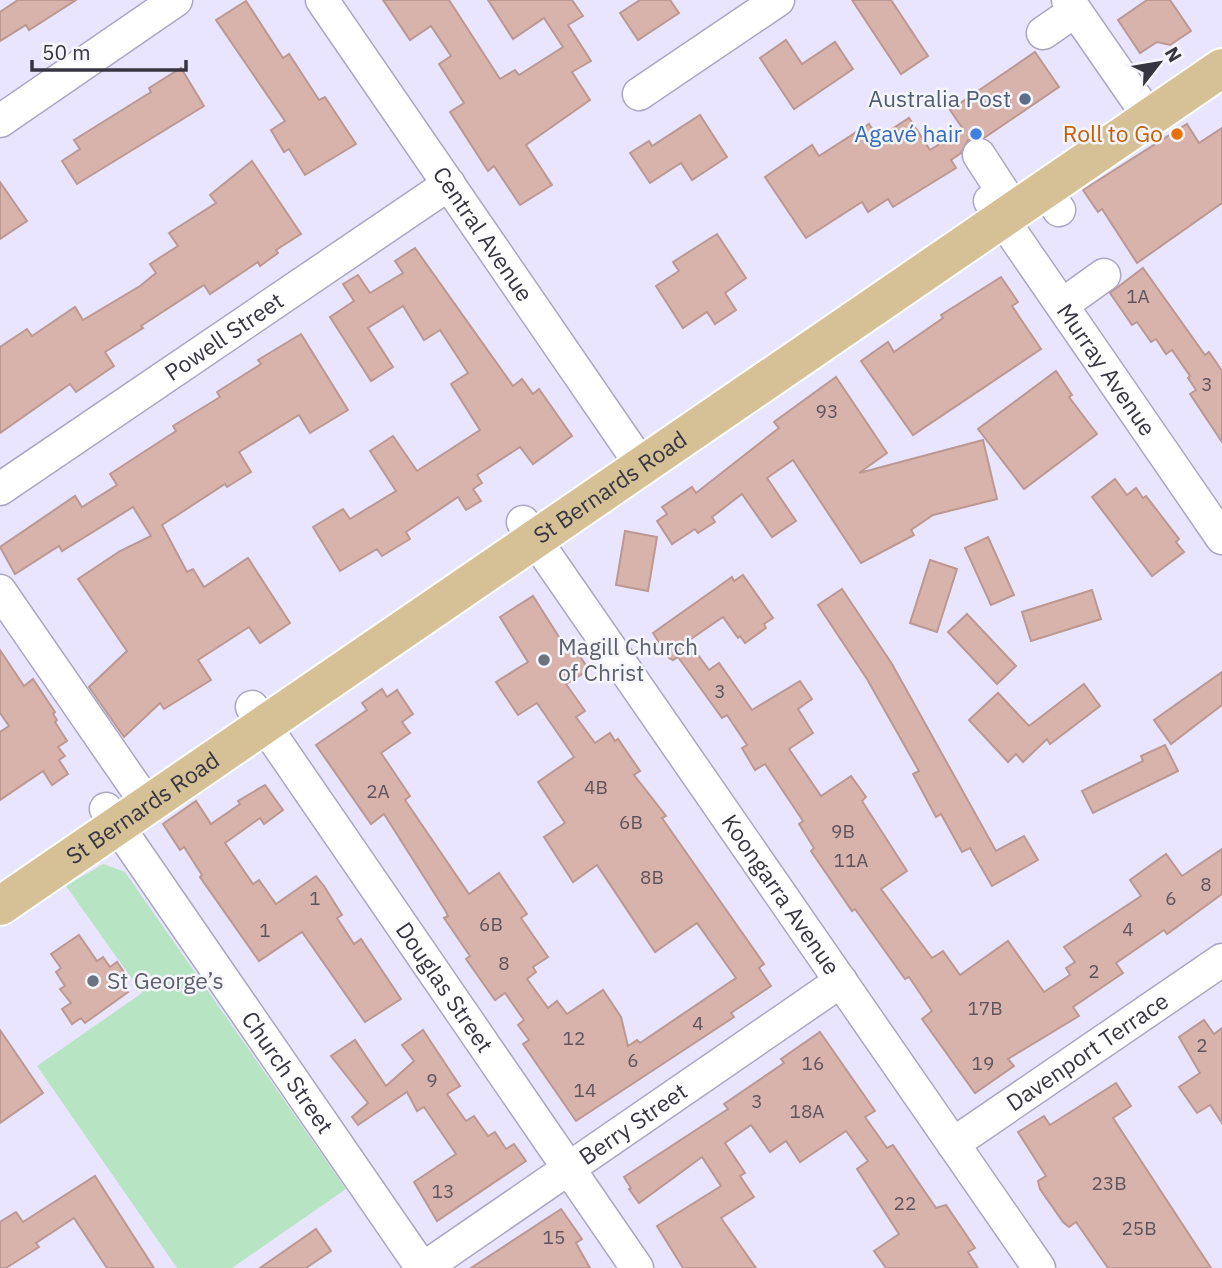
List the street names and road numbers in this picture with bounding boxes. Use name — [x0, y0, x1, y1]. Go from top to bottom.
street label: Central Avenue — [427, 160, 540, 307]
street label: Powell Street — [158, 285, 289, 387]
street label: Murray Avenue — [1051, 297, 1163, 441]
street label: St Bernards Road — [527, 424, 692, 550]
street label: St Bernards Road — [60, 744, 225, 870]
street label: Koongarra Avenue — [716, 808, 848, 980]
street label: Douglas Street — [390, 916, 501, 1058]
street label: Davenport Terrace — [1000, 985, 1174, 1117]
street label: Church Street — [236, 1005, 341, 1139]
street label: Berry Street — [573, 1075, 693, 1171]

